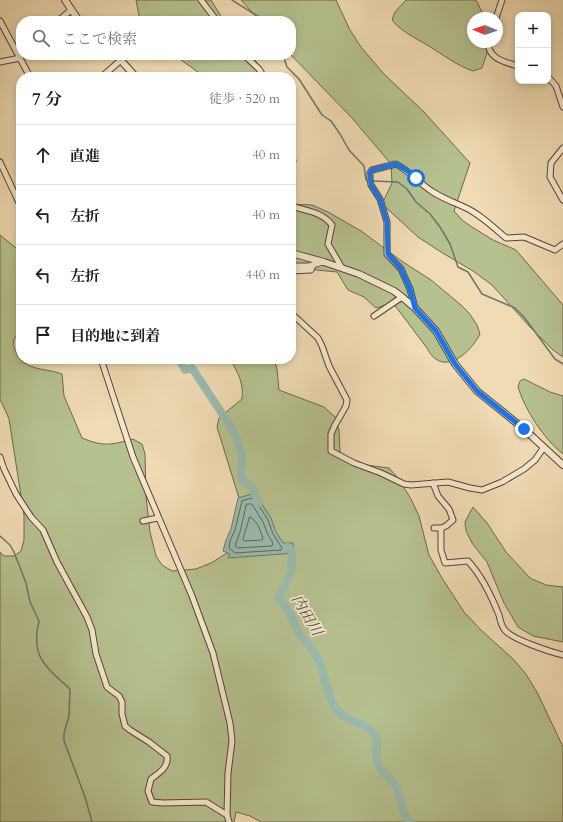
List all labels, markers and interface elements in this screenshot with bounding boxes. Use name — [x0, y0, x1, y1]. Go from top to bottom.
north arrow — [467, 12, 503, 48]
map controls — [515, 12, 551, 84]
button: + — [515, 12, 551, 48]
search box — [16, 16, 296, 60]
icon: search — [30, 27, 52, 49]
text: ここで検索 — [62, 29, 137, 49]
button: − — [515, 48, 551, 84]
text: 7 分 — [32, 88, 62, 111]
text: 徒歩 · 520 m — [209, 90, 280, 108]
icon: ahead — [32, 144, 54, 166]
text: 直進 — [70, 146, 100, 166]
text: 40 m — [252, 146, 280, 164]
route start — [407, 169, 425, 187]
icon: left — [32, 204, 54, 226]
text: 左折 — [70, 206, 100, 226]
text: 40 m — [252, 206, 280, 224]
icon: left — [32, 264, 54, 286]
text: 左折 — [70, 266, 100, 286]
text: 440 m — [246, 266, 280, 284]
icon: arrive — [32, 324, 54, 346]
text: 目的地に到着 — [70, 326, 160, 346]
route end — [515, 420, 533, 438]
water label: 内田川 — [287, 591, 328, 641]

